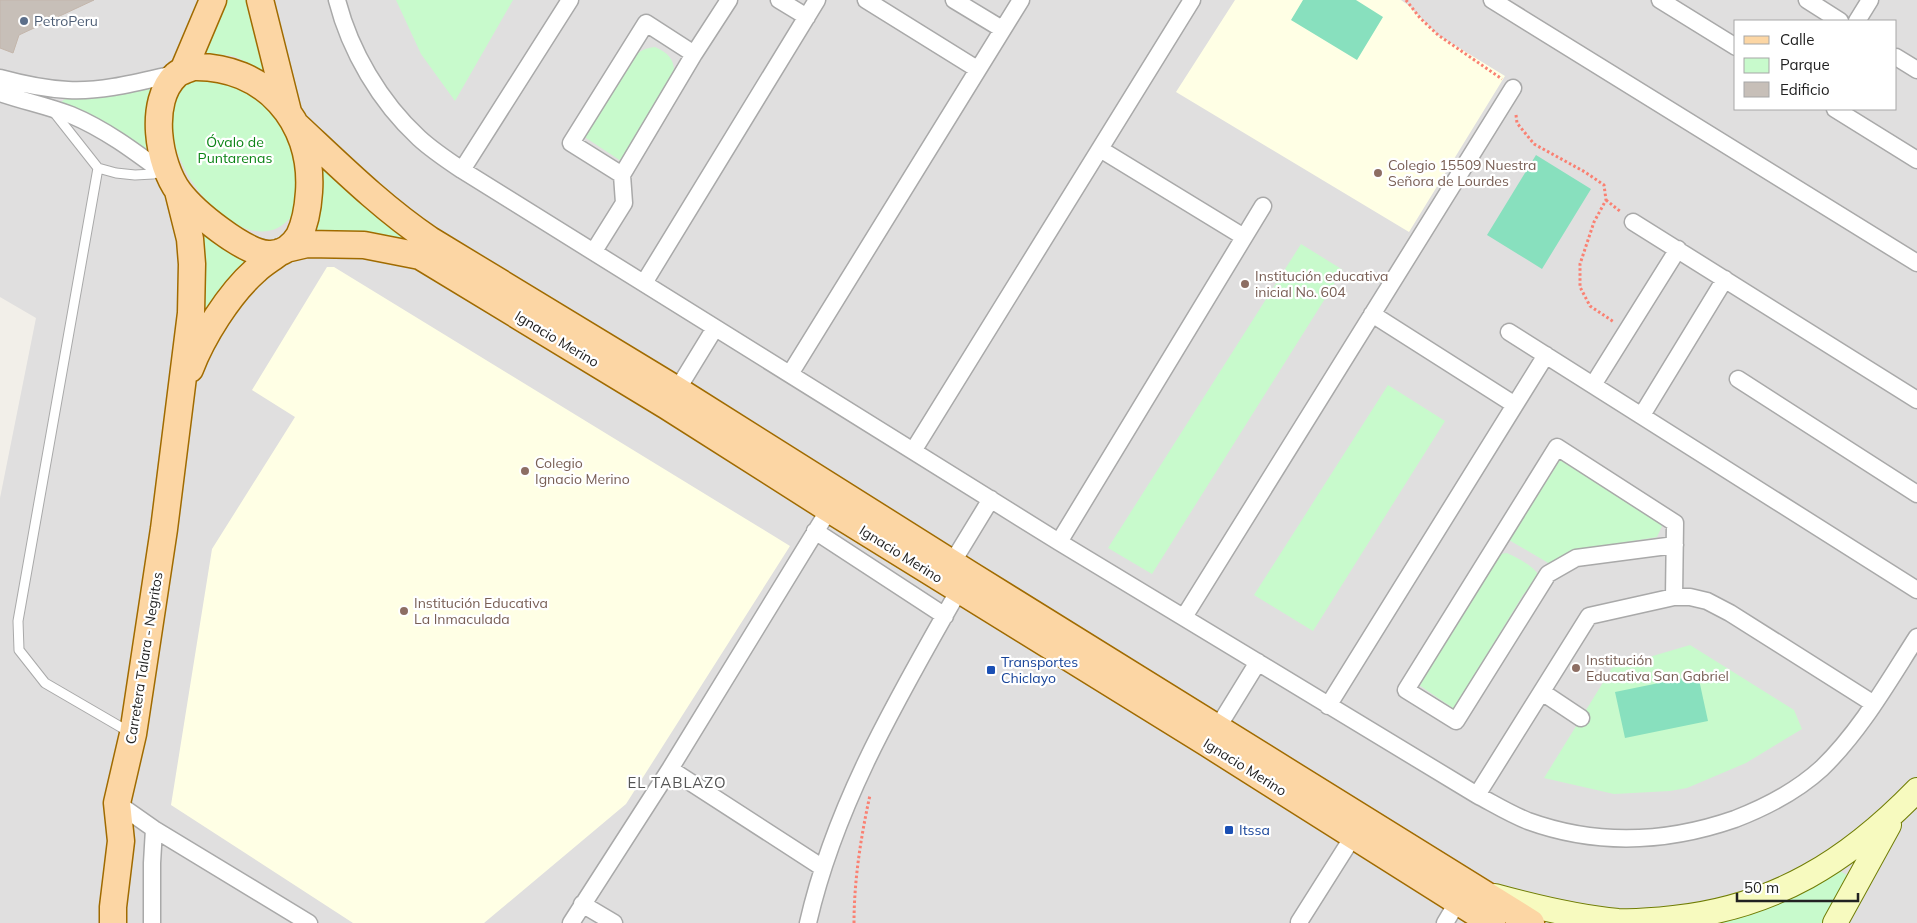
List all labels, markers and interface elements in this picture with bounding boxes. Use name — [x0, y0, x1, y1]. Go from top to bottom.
place label: PetroPeru — [34, 12, 98, 30]
marker: PetroPeru — [18, 15, 30, 27]
legend — [1734, 20, 1897, 110]
text: Calle — [1780, 30, 1814, 49]
text: Parque — [1780, 55, 1830, 74]
text: Edificio — [1780, 80, 1830, 99]
park label: Óvalo de Puntarenas — [198, 133, 272, 167]
place label: Colegio 15509 Nuestra Señora de Lourdes — [1388, 156, 1536, 190]
marker: Colegio 15509 Nuestra Señora de Lourdes — [1372, 167, 1384, 179]
place label: Institución educativa inicial No. 604 — [1255, 267, 1388, 301]
marker: Institución educativa inicial No. 604 — [1239, 278, 1251, 290]
street label: Ignacio Merino — [512, 307, 602, 371]
place label: Colegio Ignacio Merino — [535, 454, 630, 488]
marker: Colegio Ignacio Merino — [519, 465, 531, 477]
street label: Ignacio Merino — [856, 521, 946, 587]
street label: Carretera Talara - Negritos — [122, 571, 166, 745]
place label: Institución Educativa La Inmaculada — [414, 594, 548, 628]
marker: Institución Educativa La Inmaculada — [398, 605, 410, 617]
place label: Institución Educativa San Gabriel — [1586, 651, 1729, 685]
place label: Transportes Chiclayo — [1001, 653, 1078, 687]
marker: Institución Educativa San Gabriel — [1570, 662, 1582, 674]
marker: Transportes Chiclayo — [985, 664, 997, 676]
street label: Ignacio Merino — [1200, 734, 1290, 800]
district label: EL TABLAZO — [627, 773, 727, 792]
place label: Itssa — [1239, 821, 1270, 839]
marker: Itssa — [1223, 824, 1235, 836]
scale bar — [1737, 870, 1858, 902]
text: 50 m — [1744, 878, 1779, 897]

